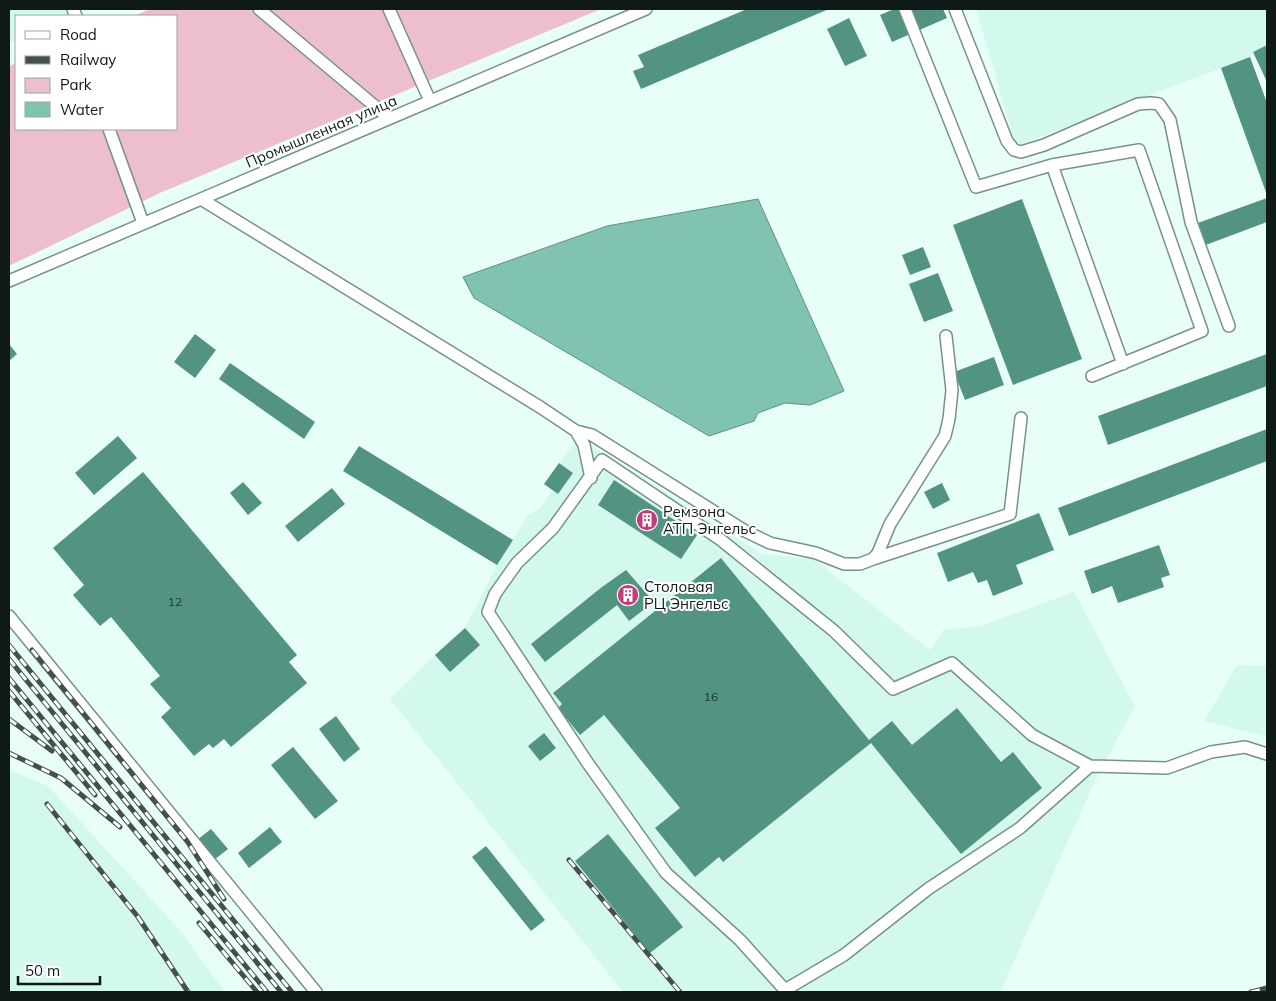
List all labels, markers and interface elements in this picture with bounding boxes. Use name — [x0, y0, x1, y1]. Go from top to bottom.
legend — [15, 15, 178, 130]
text: Road — [60, 25, 97, 44]
text: Railway — [60, 50, 116, 69]
text: Park — [60, 75, 92, 94]
street label: Промышленная улица — [242, 90, 400, 172]
text: Water — [60, 100, 104, 119]
place label: Ремзона АТП Энгельс — [663, 502, 756, 538]
building icon: Ремзона АТП Энгельс — [635, 508, 659, 532]
place label: Столовая РЦ Энгельс — [644, 577, 729, 613]
building icon: Столовая РЦ Энгельс — [616, 583, 640, 607]
house number: 12 — [168, 594, 182, 609]
house number: 16 — [704, 689, 718, 704]
scale bar — [18, 954, 100, 986]
text: 50 m — [25, 961, 60, 980]

